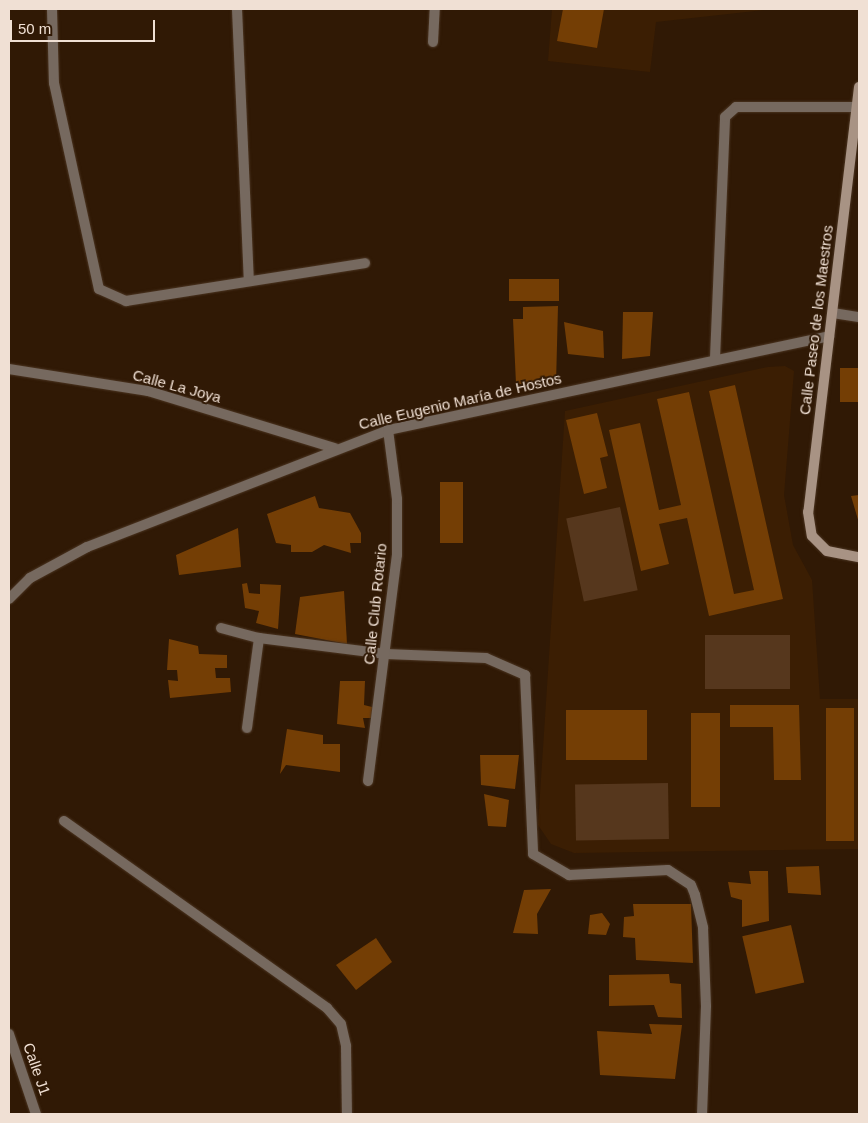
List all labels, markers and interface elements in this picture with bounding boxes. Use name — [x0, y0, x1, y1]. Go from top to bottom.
scale bar — [12, 10, 158, 42]
text: 50 m — [18, 20, 51, 37]
street label: Calle Paseo de los Maestros — [795, 224, 837, 416]
street label: Calle La Joya — [131, 366, 223, 406]
street label: Calle Eugenio María de Hostos — [357, 369, 563, 433]
street label: Calle Club Rotario — [360, 543, 390, 665]
street label: Calle J1 — [20, 1040, 54, 1098]

